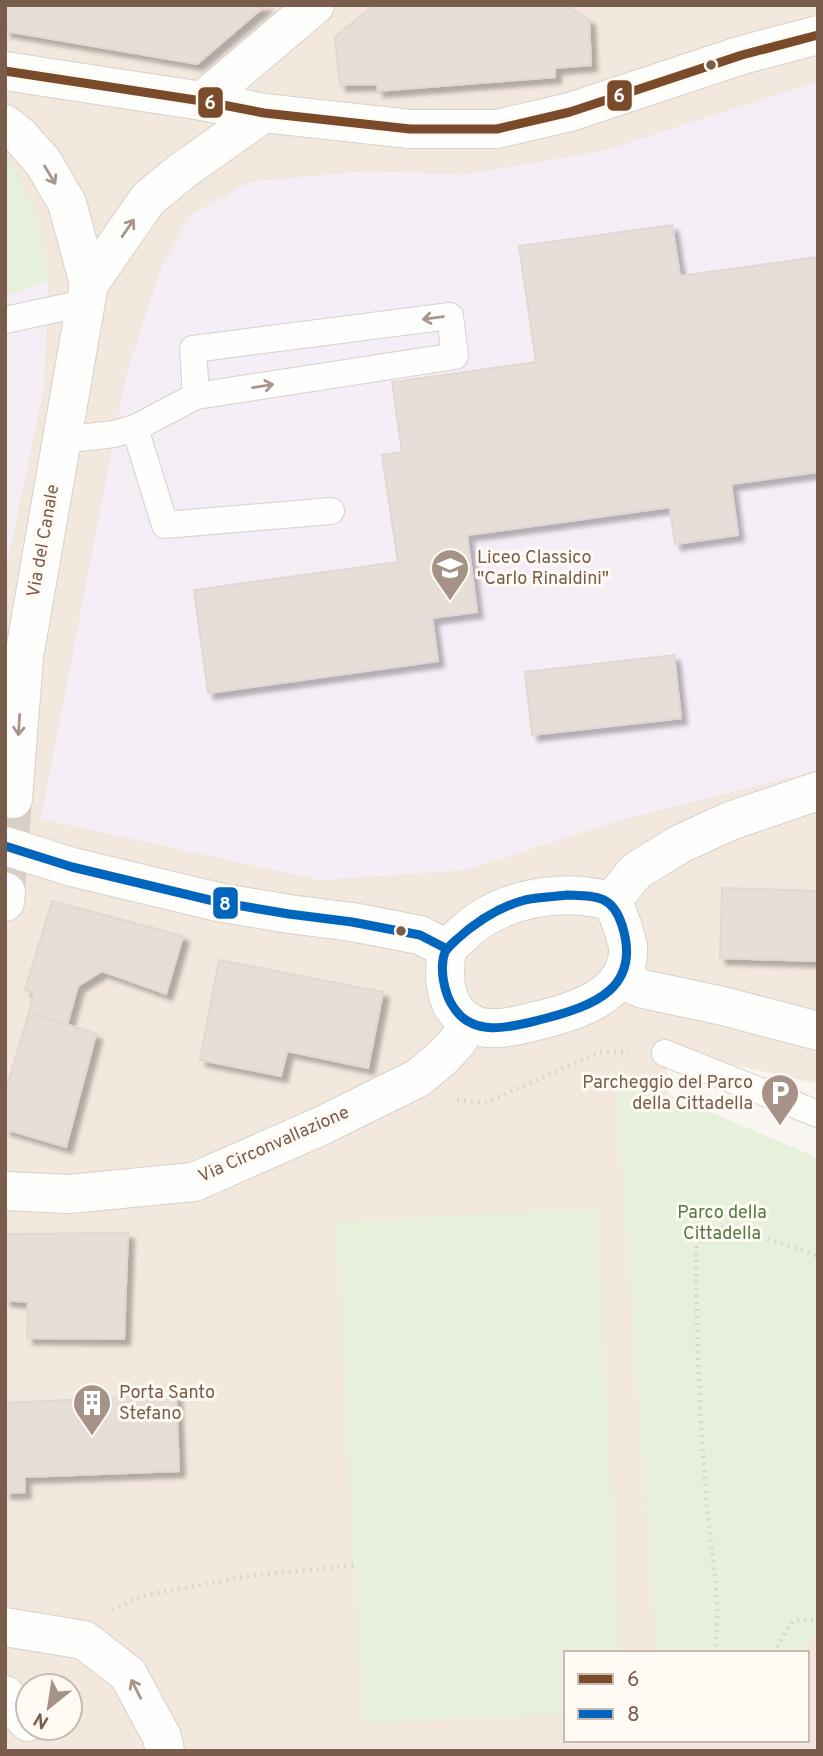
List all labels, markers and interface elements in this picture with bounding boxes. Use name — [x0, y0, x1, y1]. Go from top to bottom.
unlabelled marker — [704, 58, 718, 72]
line badge: 6 — [606, 79, 633, 112]
text: 6 — [613, 85, 625, 109]
line badge: 6 — [197, 86, 224, 119]
text: 6 — [204, 92, 216, 116]
one-way arrow — [43, 164, 57, 184]
one-way arrow — [121, 219, 135, 238]
one-way arrow — [422, 312, 445, 325]
one-way arrow — [251, 379, 274, 392]
street label: Via del Canale — [23, 483, 65, 599]
school or university icon: Liceo Classico "Carlo Rinaldini" — [429, 547, 471, 602]
place label: Liceo Classico "Carlo Rinaldini" — [477, 547, 609, 591]
one-way arrow — [12, 713, 25, 736]
line badge: 8 — [212, 886, 239, 920]
text: 8 — [219, 893, 231, 917]
unlabelled marker — [394, 924, 408, 938]
place label: Parcheggio del Parco della Cittadella — [582, 1072, 753, 1116]
parking icon: Parcheggio del Parco della Cittadella — [759, 1072, 801, 1127]
street label: Via Circonvallazione — [195, 1101, 353, 1189]
park label: Parco della Cittadella — [677, 1202, 767, 1246]
building icon: Porta Santo Stefano — [71, 1382, 113, 1437]
place label: Porta Santo Stefano — [119, 1382, 215, 1426]
legend — [564, 1651, 809, 1742]
text: 6 — [627, 1667, 640, 1694]
north arrow — [14, 1672, 84, 1742]
one-way arrow — [129, 1679, 143, 1700]
text: 8 — [627, 1702, 640, 1729]
text: N — [30, 1706, 53, 1734]

